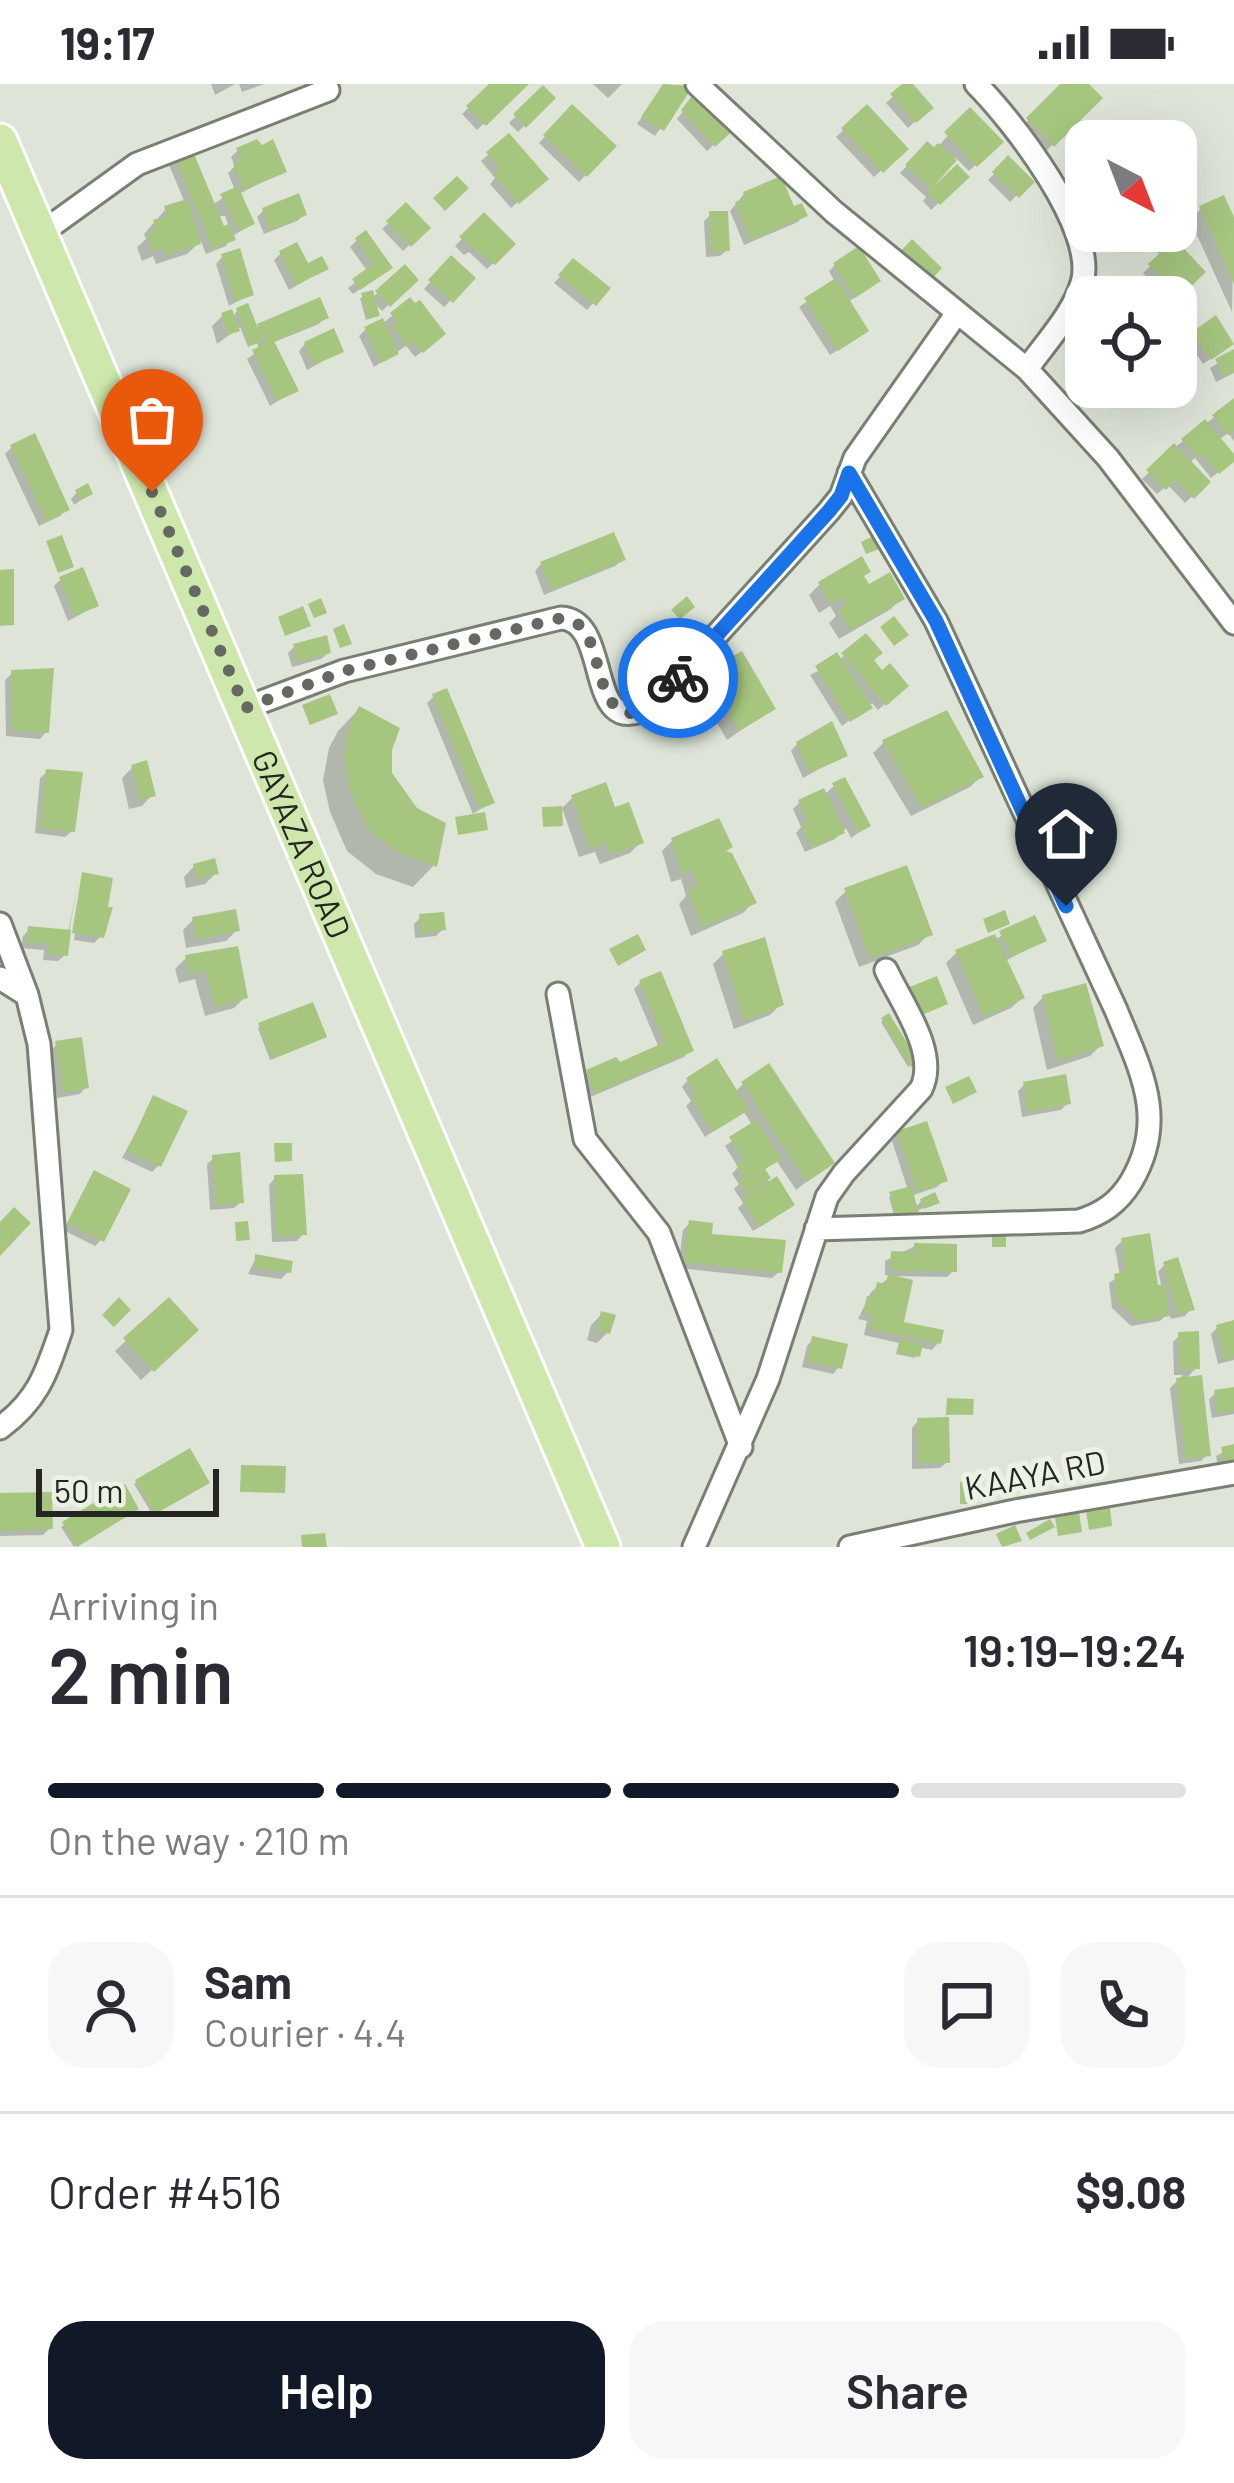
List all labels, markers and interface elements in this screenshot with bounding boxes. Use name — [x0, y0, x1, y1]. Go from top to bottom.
text: 19:17 — [60, 15, 154, 69]
north arrow — [1065, 120, 1197, 252]
map controls — [1065, 120, 1197, 408]
button: locate — [1065, 276, 1197, 408]
pin — [101, 369, 203, 492]
icon: bag — [119, 387, 185, 453]
courier — [618, 618, 738, 738]
icon: bike — [645, 645, 711, 711]
street label: GAYAZA ROAD — [245, 744, 360, 944]
pin — [1015, 783, 1117, 906]
icon: home — [1033, 801, 1099, 867]
street label: KAAYA RD — [961, 1441, 1108, 1507]
scale bar — [36, 1463, 219, 1516]
text: 50 m — [54, 1470, 124, 1510]
text: Arriving in — [48, 1581, 219, 1628]
text: 19:19–19:24 — [963, 1622, 1186, 1676]
text: 2 min — [48, 1626, 234, 1720]
text: On the way · 210 m — [48, 1816, 350, 1863]
button: person — [48, 1942, 174, 2068]
button: chat — [904, 1942, 1030, 2068]
button: phone — [1060, 1942, 1186, 2068]
text: Sam — [204, 1954, 292, 2008]
text: Courier · 4.4 — [204, 2008, 407, 2055]
text: Order #4516 — [48, 2164, 281, 2218]
text: $9.08 — [1075, 2164, 1186, 2218]
button: Help — [48, 2321, 605, 2459]
button: Share — [629, 2321, 1186, 2459]

